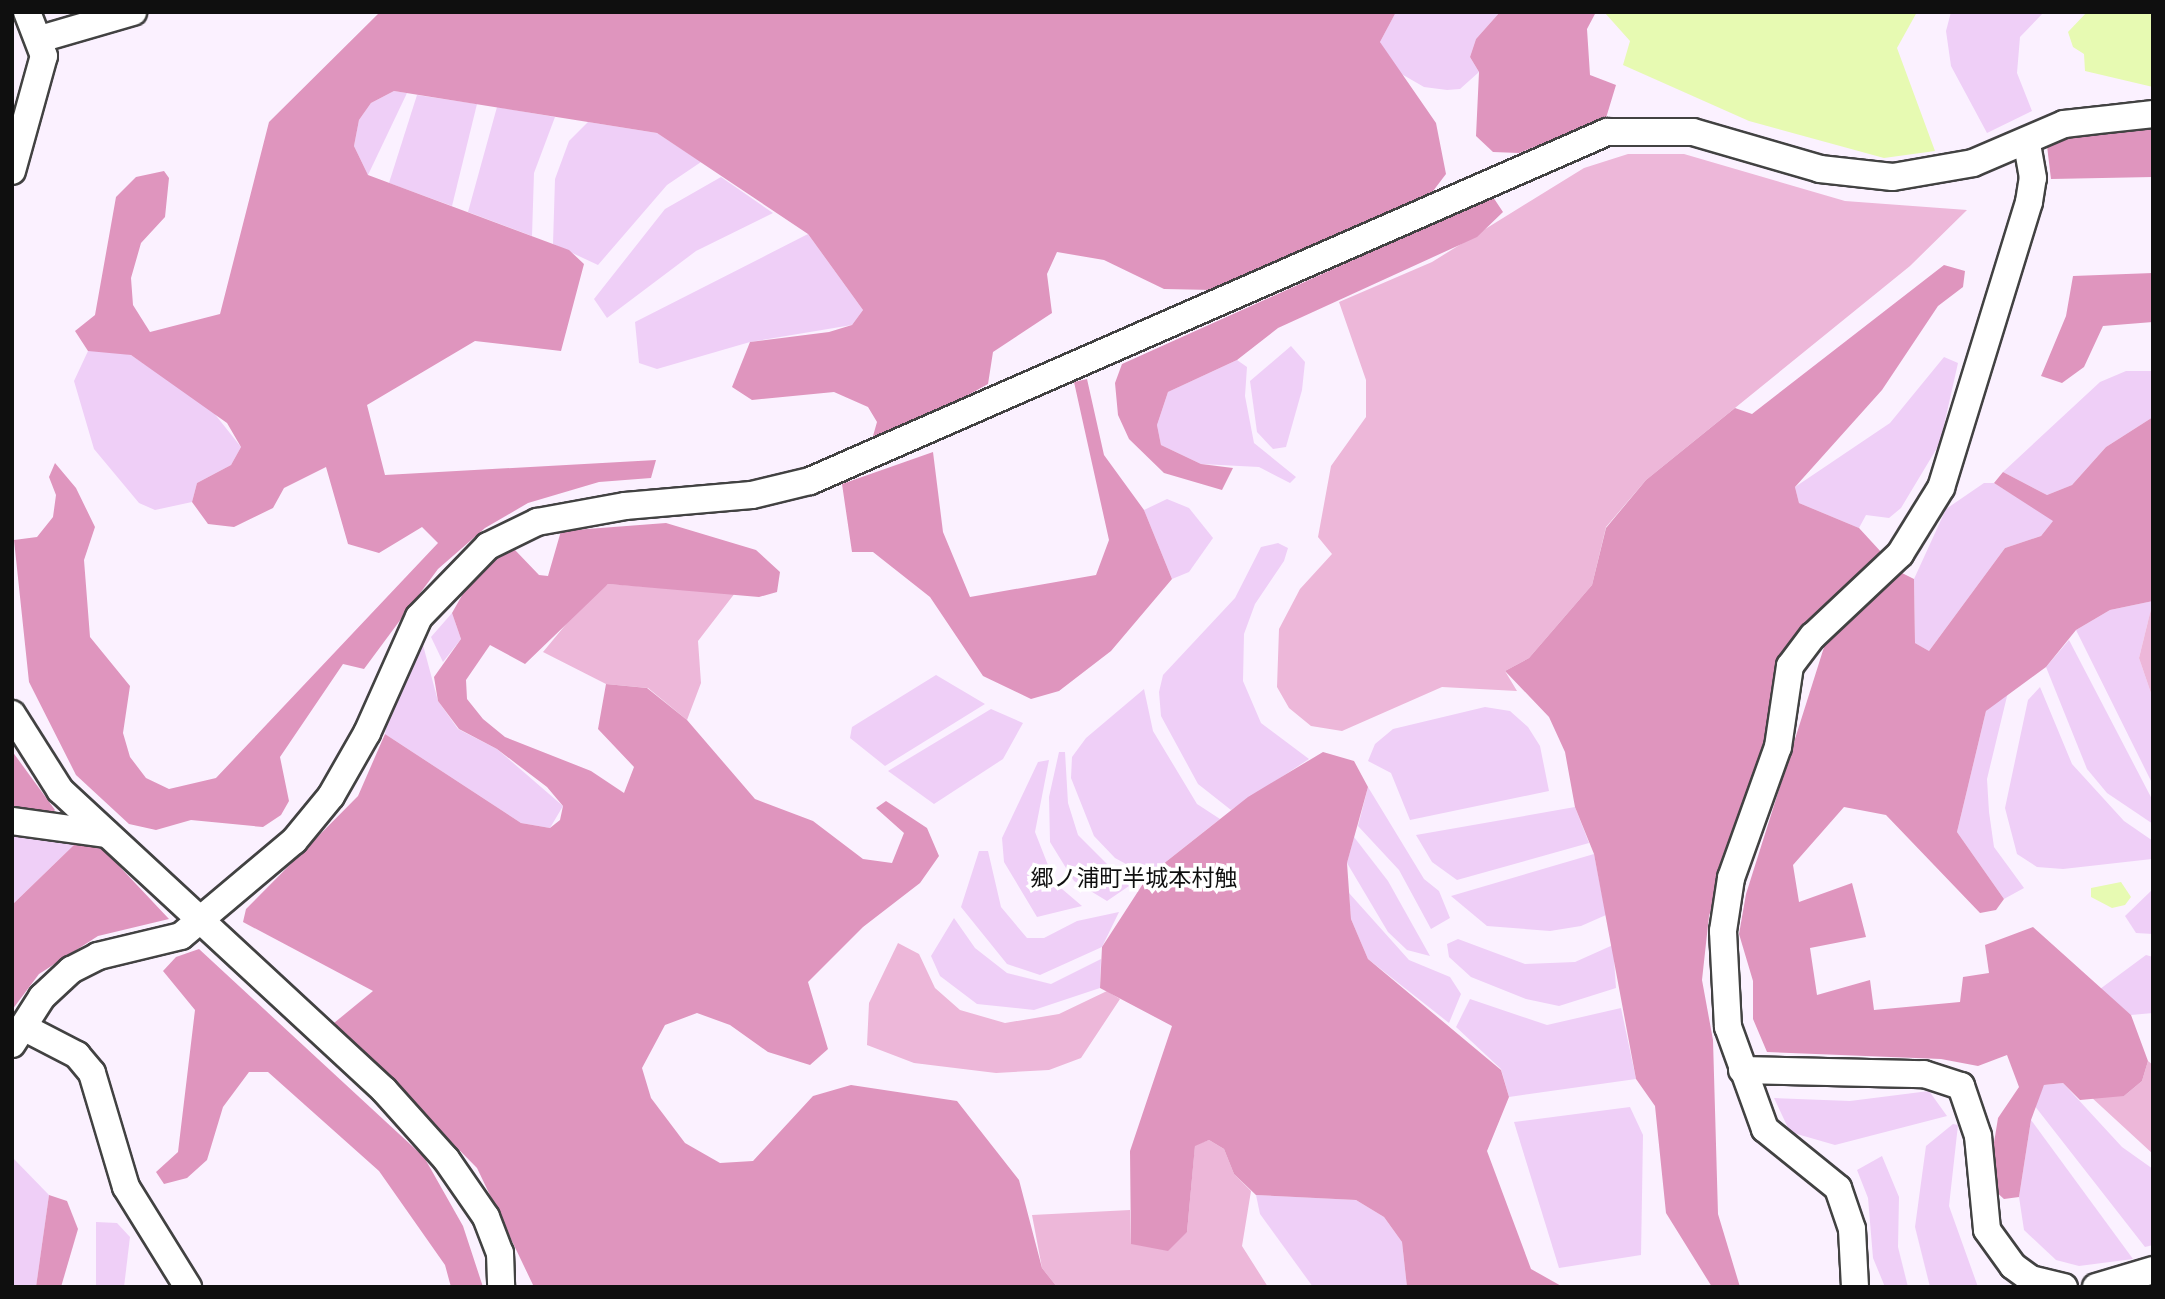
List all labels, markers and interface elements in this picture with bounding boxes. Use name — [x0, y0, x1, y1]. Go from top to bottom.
district label: 郷ノ浦町半城本村触 — [1031, 862, 1237, 890]

